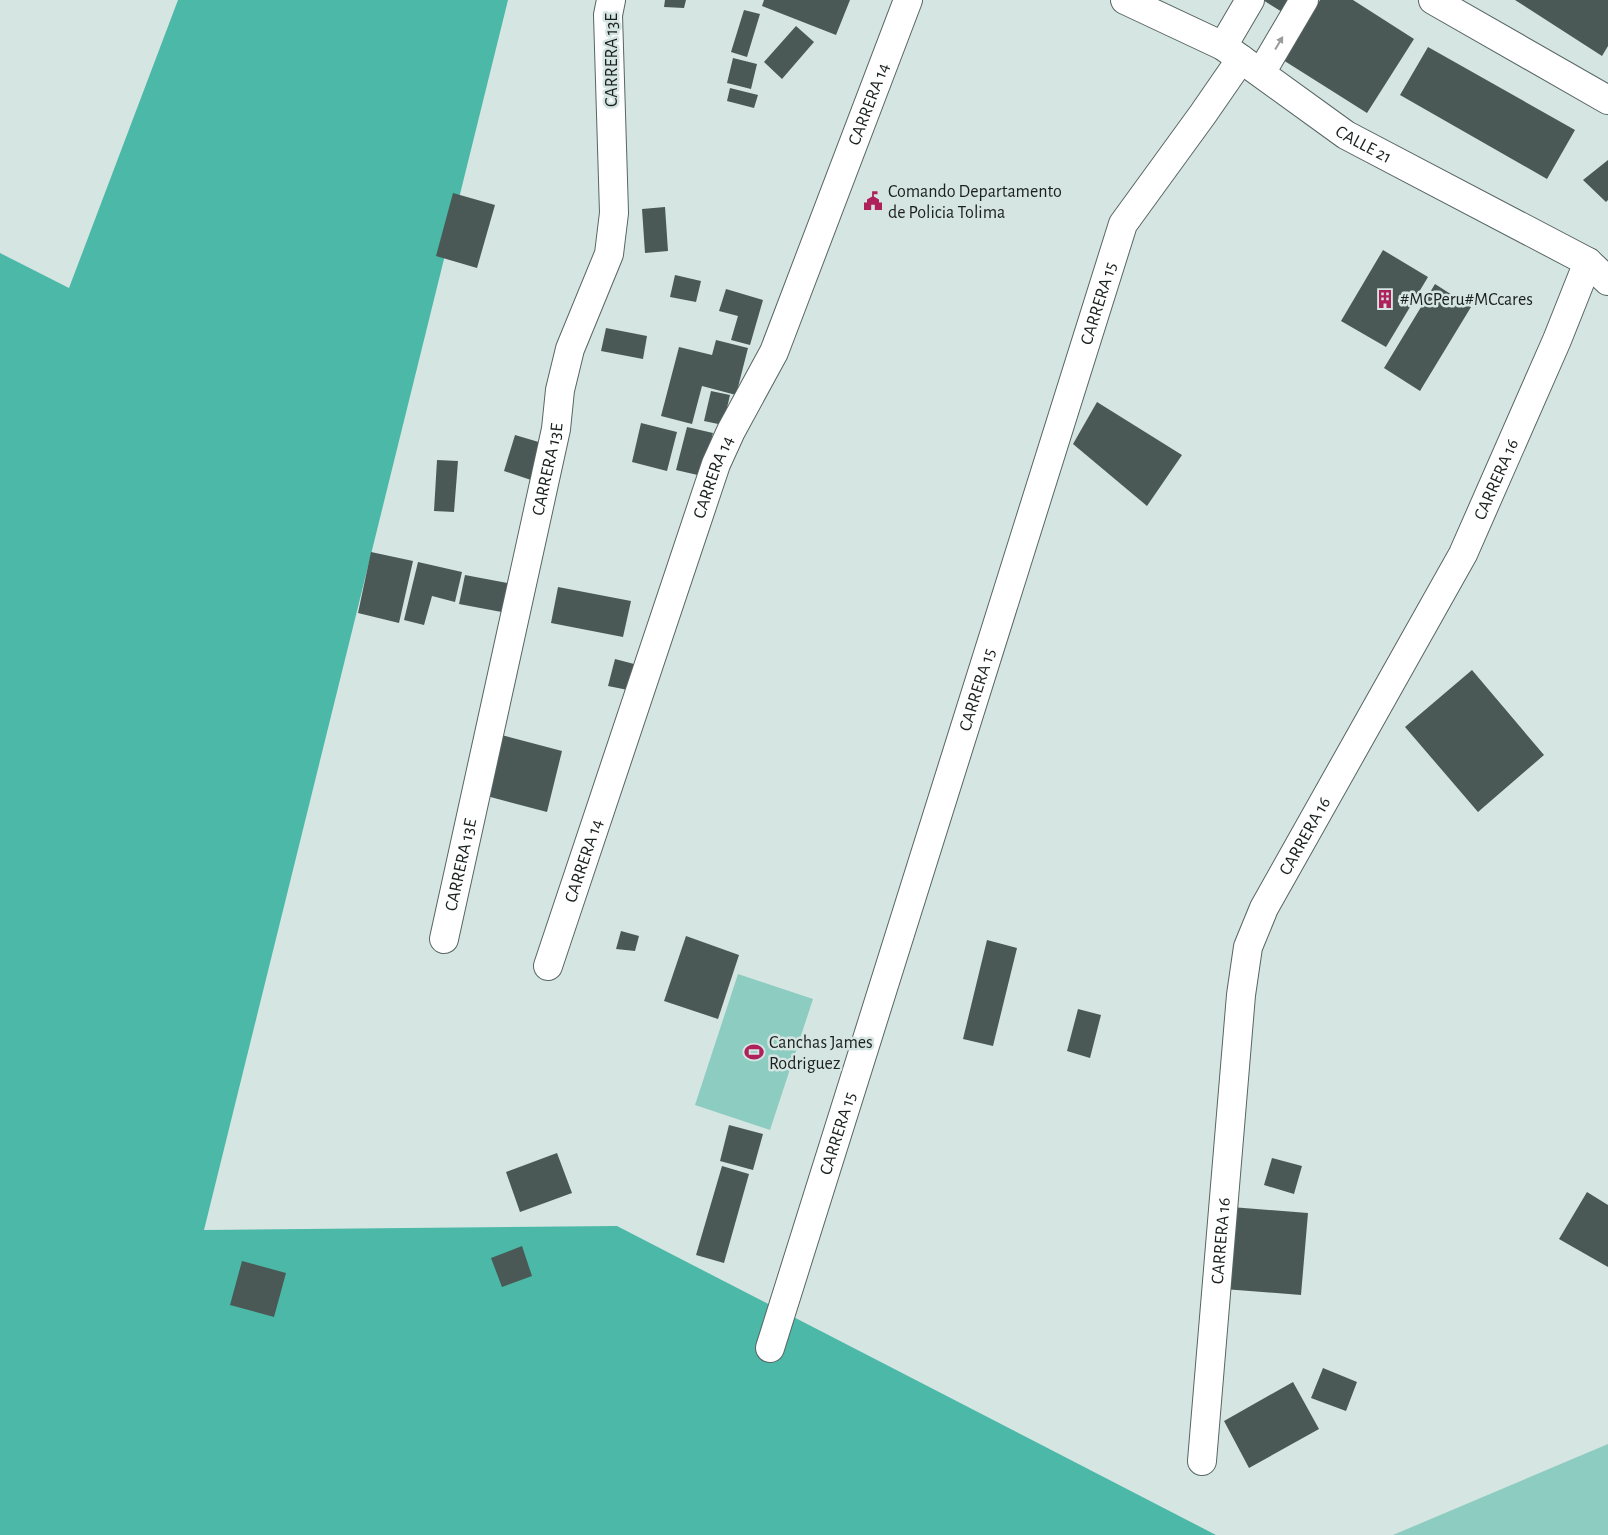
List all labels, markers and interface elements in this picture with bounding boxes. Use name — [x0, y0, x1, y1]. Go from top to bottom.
street label: CARRERA 13E — [603, 13, 621, 107]
one-way arrow — [1274, 36, 1283, 49]
street label: CARRERA 14 — [846, 60, 893, 148]
street label: CALLE 21 — [1332, 122, 1394, 167]
place label: Comando Departamento de Policia Tolima — [888, 183, 1062, 222]
public building icon: Comando Departamento de Policia Tolima — [862, 190, 884, 212]
street label: CARRERA 15 — [1078, 260, 1120, 347]
building icon: #MCPeru#MCcares — [1374, 288, 1396, 310]
place label: #MCPeru#MCcares — [1400, 291, 1533, 309]
street label: CARRERA 13E — [529, 422, 567, 517]
street label: CARRERA 14 — [690, 433, 738, 521]
street label: CARRERA 16 — [1471, 436, 1522, 523]
street label: CARRERA 15 — [956, 646, 999, 734]
street label: CARRERA 16 — [1276, 794, 1334, 879]
street label: CARRERA 13E — [442, 817, 480, 913]
street label: CARRERA 14 — [562, 817, 607, 905]
place label: Canchas James Rodriguez — [769, 1034, 873, 1073]
sports icon: Canchas James Rodriguez — [743, 1041, 765, 1063]
street label: CARRERA 15 — [817, 1090, 860, 1177]
street label: CARRERA 16 — [1209, 1197, 1234, 1285]

